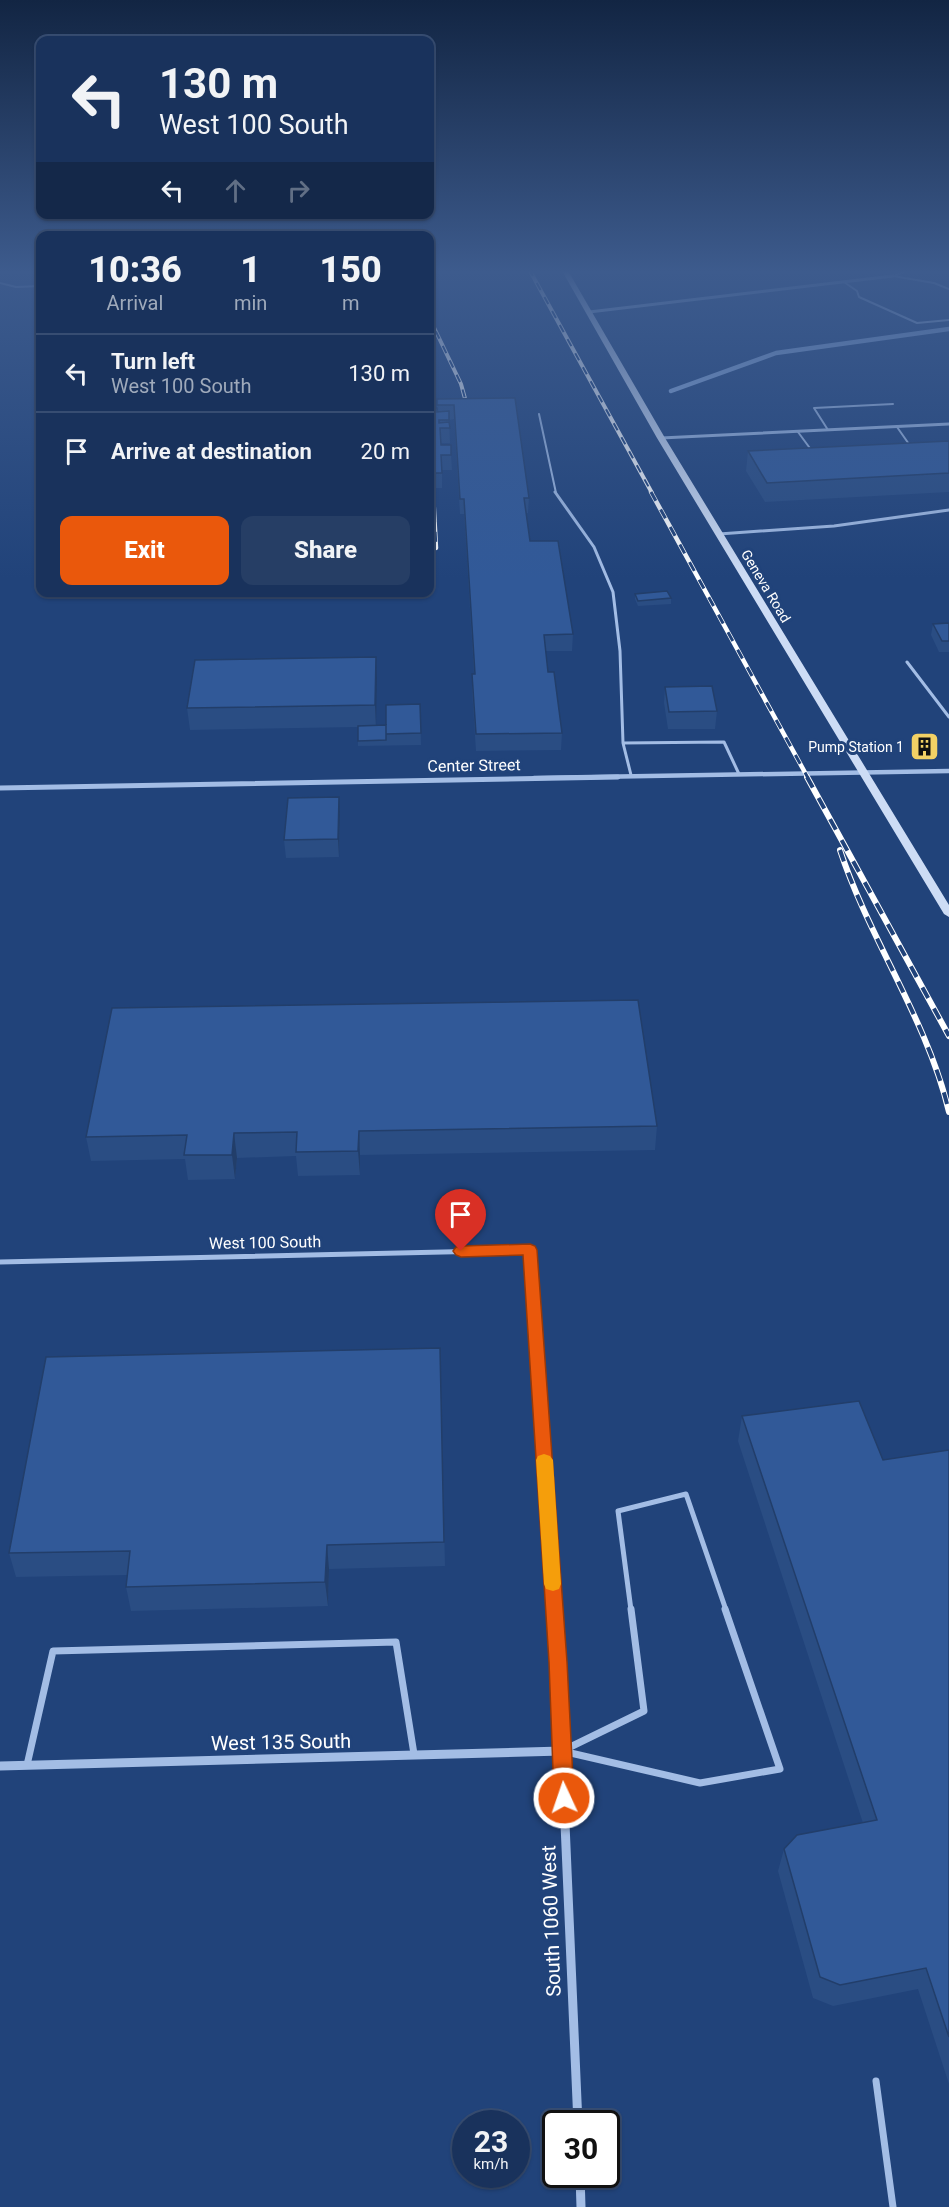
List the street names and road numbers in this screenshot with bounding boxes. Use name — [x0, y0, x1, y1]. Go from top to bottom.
street label: Geneva Road — [738, 547, 794, 625]
street label: Center Street — [427, 755, 521, 776]
street label: West 100 South — [209, 1232, 321, 1253]
street label: West 135 South — [211, 1729, 351, 1755]
street label: South 1060 West — [536, 1845, 566, 1997]

